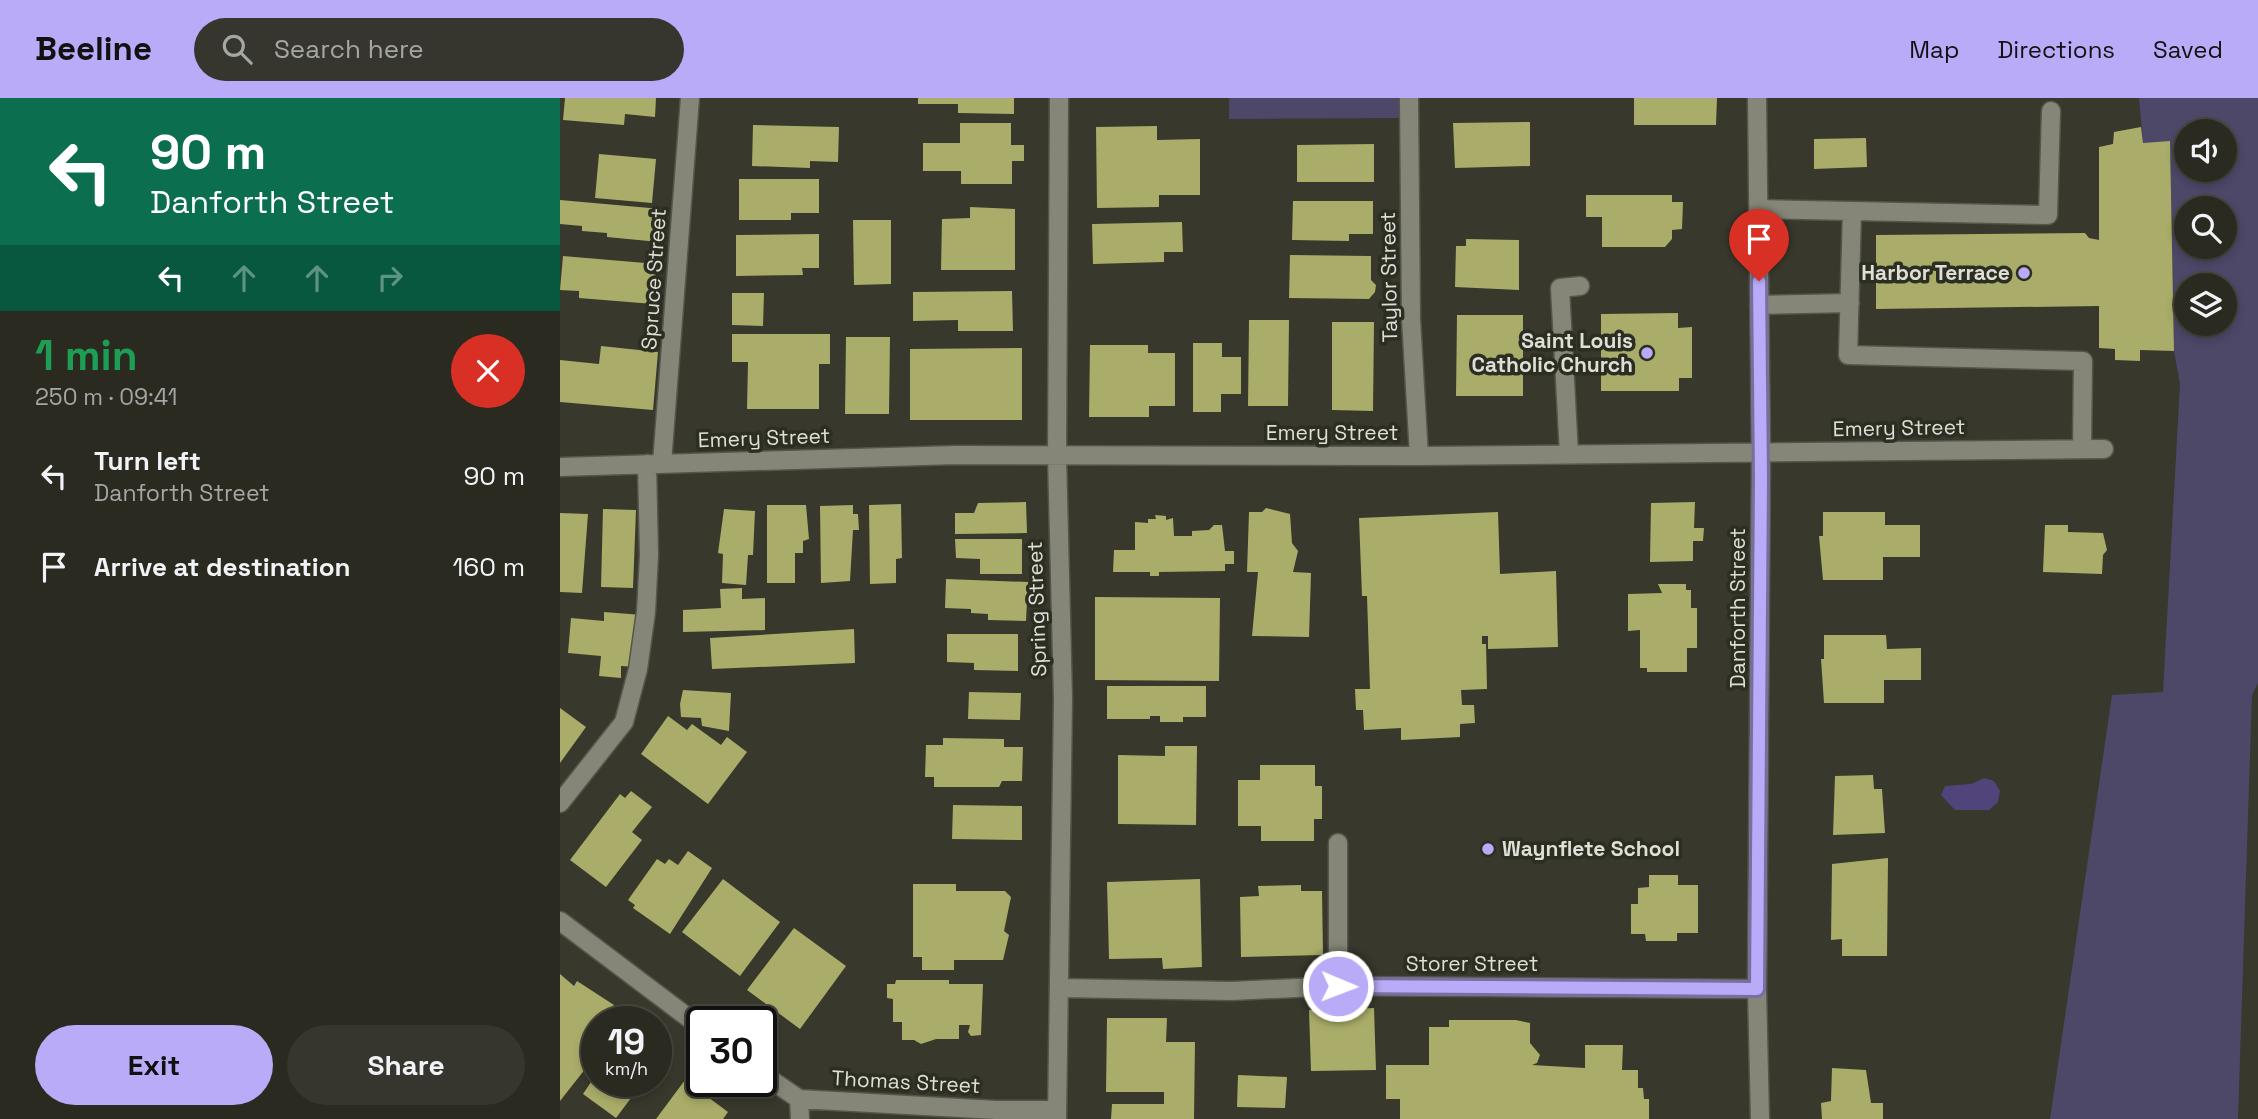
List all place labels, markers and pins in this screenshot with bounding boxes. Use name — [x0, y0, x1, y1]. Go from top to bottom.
pin — [1729, 209, 1789, 281]
place label: Harbor Terrace — [1861, 259, 2010, 286]
marker: Harbor Terrace — [2016, 265, 2032, 281]
place label: Saint Louis Catholic Church — [1472, 327, 1633, 378]
marker: Saint Louis Catholic Church — [1639, 345, 1655, 361]
place label: Waynflete School — [1502, 835, 1680, 862]
marker: Waynflete School — [1480, 841, 1496, 857]

